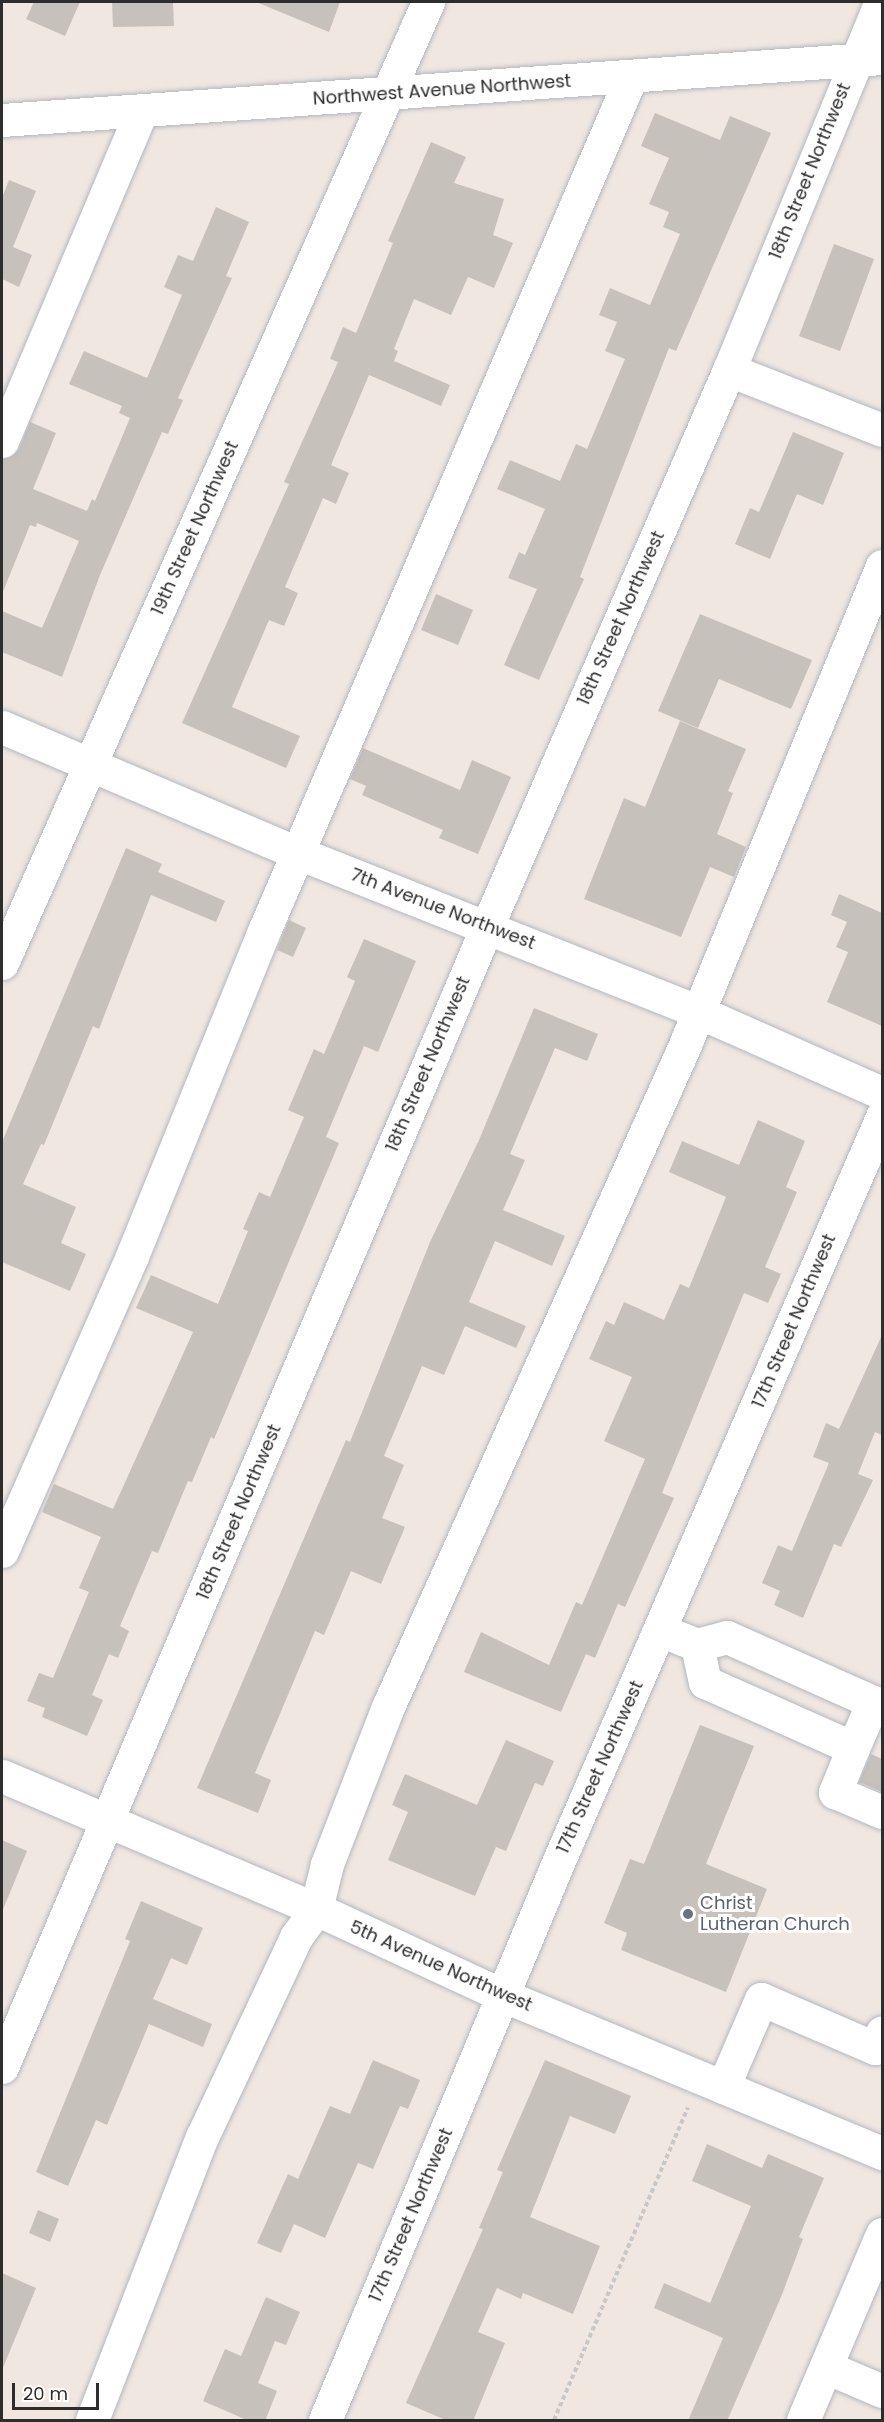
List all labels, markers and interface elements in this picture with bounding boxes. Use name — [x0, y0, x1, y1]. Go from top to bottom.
street label: Northwest Avenue Northwest — [312, 70, 572, 110]
street label: 18th Street Northwest — [765, 80, 855, 262]
street label: 19th Street Northwest — [147, 438, 243, 618]
street label: 18th Street Northwest — [573, 528, 669, 708]
street label: 7th Avenue Northwest — [348, 864, 538, 954]
street label: 18th Street Northwest — [381, 973, 475, 1155]
street label: 17th Street Northwest — [748, 1231, 840, 1411]
street label: 18th Street Northwest — [192, 1421, 286, 1603]
street label: 17th Street Northwest — [552, 1677, 648, 1857]
place label: Christ Lutheran Church — [700, 1893, 850, 1936]
marker: Christ Lutheran Church — [681, 1907, 695, 1921]
street label: 5th Avenue Northwest — [346, 1916, 536, 2016]
street label: 17th Street Northwest — [365, 2125, 457, 2305]
scale bar — [15, 2371, 102, 2409]
text: 20 m — [23, 2381, 68, 2406]

